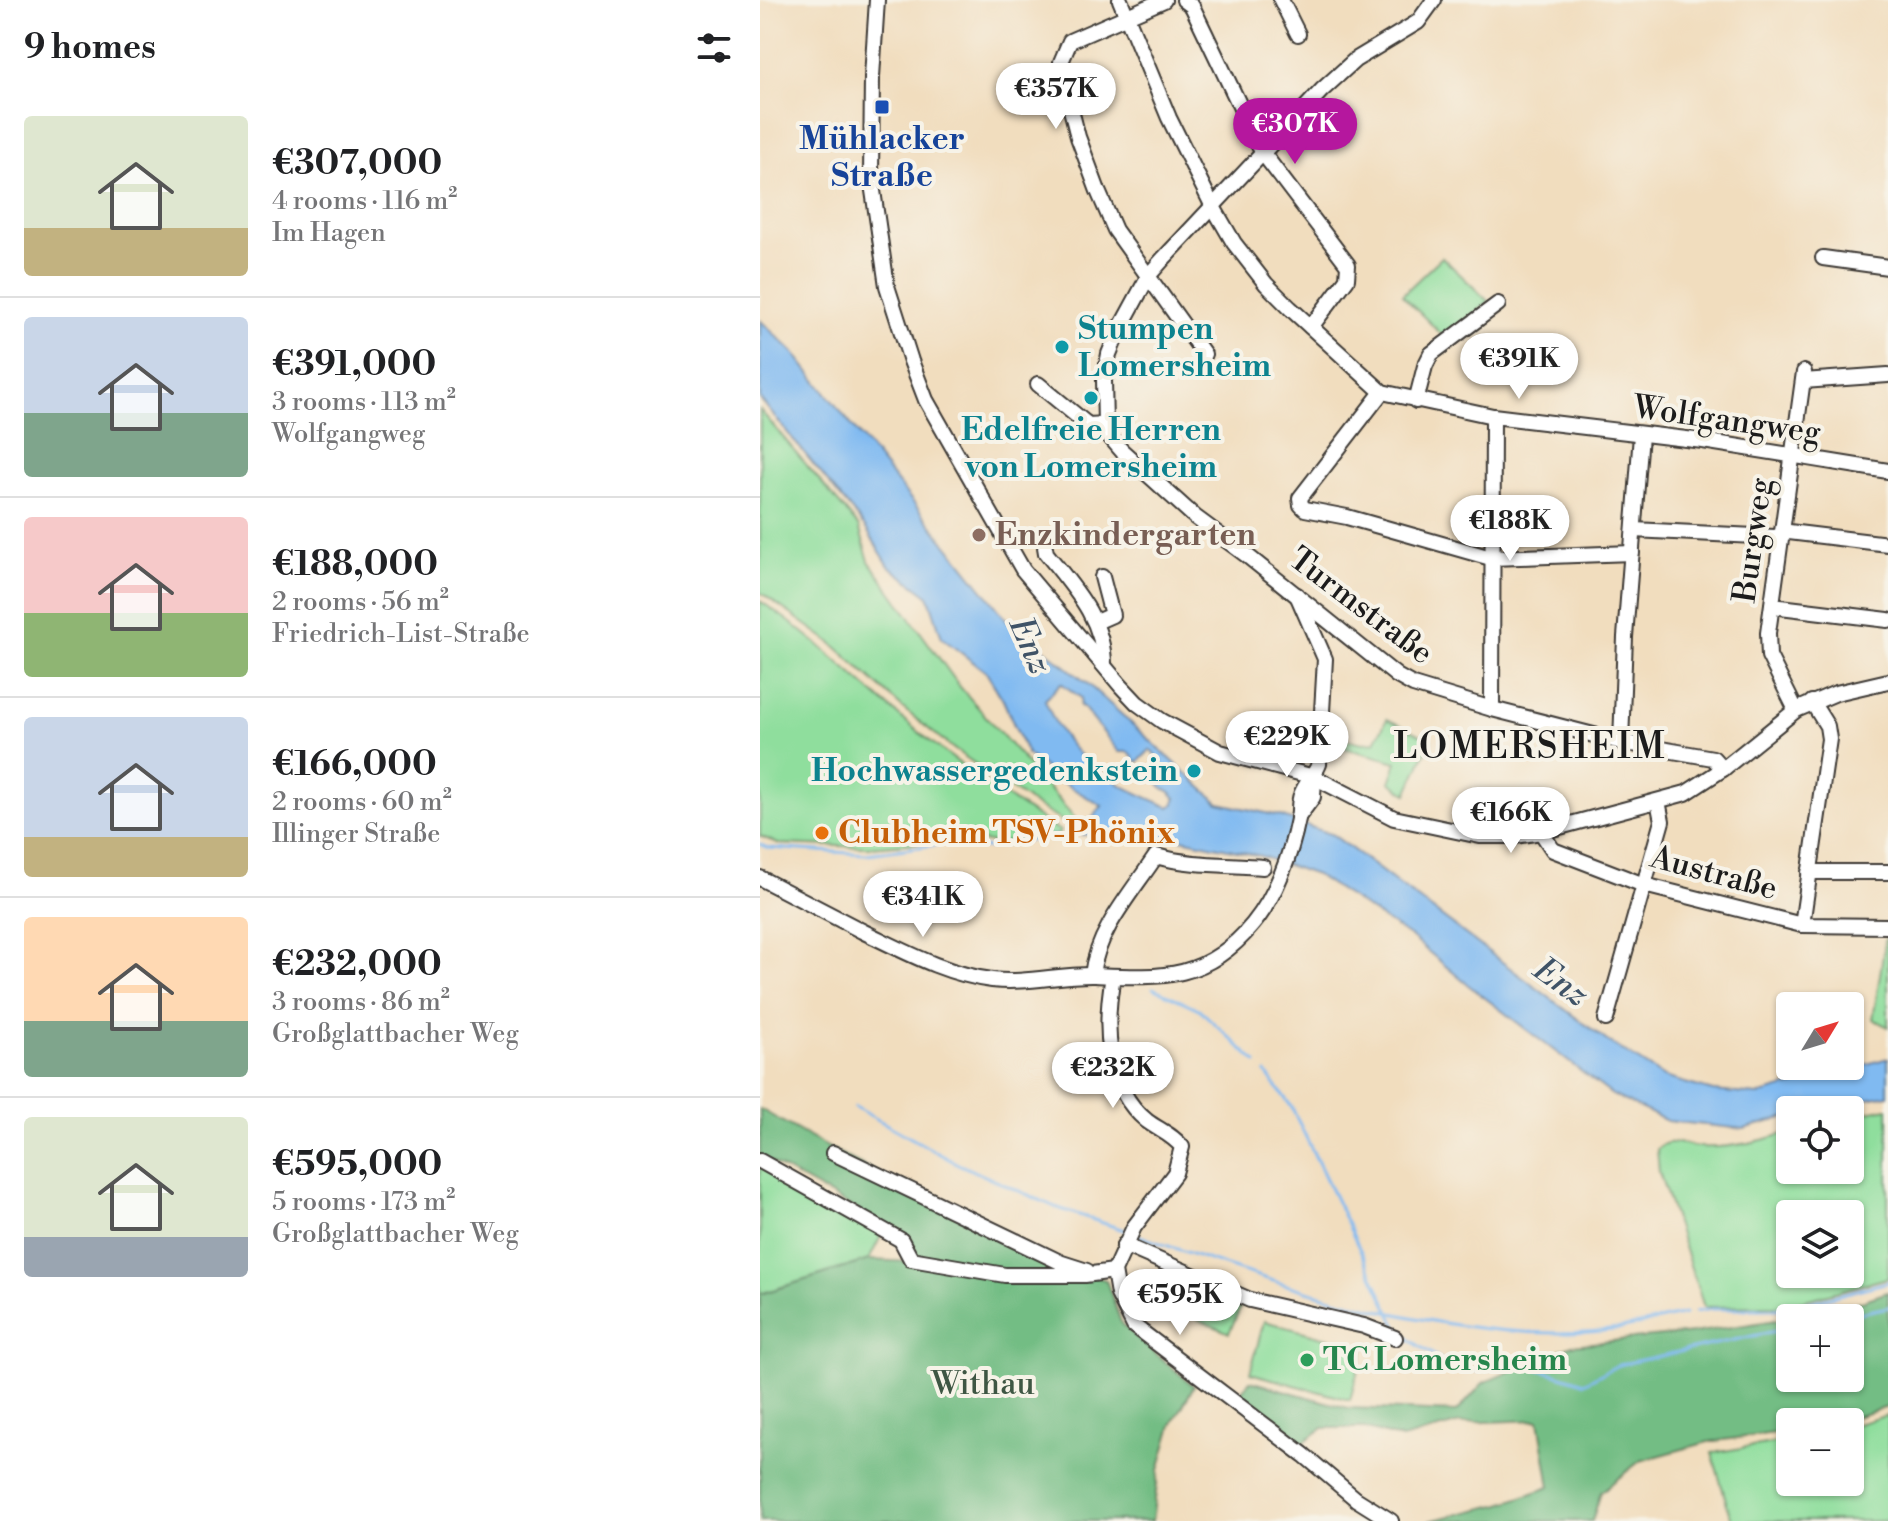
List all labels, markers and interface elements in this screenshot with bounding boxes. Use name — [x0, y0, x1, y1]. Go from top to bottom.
icon: filters — [692, 26, 736, 70]
text: 9 homes — [24, 27, 156, 69]
pin: €357K — [1000, 63, 1112, 131]
text: €357K — [1014, 73, 1098, 105]
marker: Mühlacker Straße — [873, 98, 891, 116]
pin: €307K — [1239, 98, 1351, 166]
text: €307K — [1251, 108, 1339, 140]
place label: Mühlacker Straße — [799, 119, 965, 196]
text: €307,000 — [272, 143, 442, 185]
icon: home — [88, 148, 184, 244]
text: 4 rooms · 116 m² — [272, 185, 457, 217]
text: Im Hagen — [272, 217, 386, 249]
place label: Stumpen Lomersheim — [1078, 309, 1271, 386]
pin: €391K — [1463, 333, 1575, 401]
marker: Stumpen Lomersheim — [1053, 338, 1071, 356]
text: €391K — [1478, 343, 1560, 375]
text: €391,000 — [272, 344, 436, 386]
icon: home — [88, 349, 184, 445]
text: 3 rooms · 113 m² — [272, 386, 456, 418]
street label: Wolfgangweg — [1630, 387, 1824, 453]
marker: Edelfreie Herren von Lomersheim — [1082, 389, 1100, 407]
place label: Edelfreie Herren von Lomersheim — [961, 410, 1221, 487]
text: Wolfgangweg — [272, 418, 425, 450]
street label: Burgweg — [1724, 475, 1782, 606]
pin: €188K — [1454, 495, 1566, 563]
text: €188K — [1468, 505, 1552, 537]
place label: Enzkindergarten — [995, 515, 1256, 555]
marker: Enzkindergarten — [970, 526, 988, 544]
street label: Turmstraße — [1281, 539, 1441, 673]
text: €188,000 — [272, 544, 438, 586]
icon: home — [88, 549, 184, 645]
text: 2 rooms · 56 m² — [272, 586, 449, 618]
water label: Enz — [998, 609, 1061, 681]
text: Friedrich-List-Straße — [272, 618, 530, 650]
pin: €229K — [1231, 711, 1343, 779]
text: €229K — [1244, 721, 1330, 753]
district label: LOMERSHEIM — [1393, 725, 1667, 770]
text: €166,000 — [272, 744, 437, 786]
icon: home — [88, 749, 184, 845]
place label: Hochwassergedenkstein — [811, 751, 1178, 791]
marker: Hochwassergedenkstein — [1185, 762, 1203, 780]
text: 2 rooms · 60 m² — [272, 786, 452, 818]
pin: €166K — [1455, 787, 1567, 855]
text: €166K — [1470, 797, 1552, 829]
place label: Clubheim TSV-Phönix — [838, 813, 1175, 853]
text: Illinger Straße — [272, 818, 440, 850]
marker: Clubheim TSV-Phönix — [813, 824, 831, 842]
street label: Austraße — [1645, 837, 1782, 909]
pin: €341K — [867, 871, 979, 939]
text: €341K — [881, 881, 965, 913]
text: €232,000 — [272, 944, 442, 986]
water label: Enz — [1524, 948, 1597, 1017]
icon: home — [88, 949, 184, 1045]
text: 3 rooms · 86 m² — [272, 986, 450, 1018]
north arrow — [1776, 992, 1864, 1080]
map controls — [1776, 992, 1864, 1496]
text: Großglattbacher Weg — [272, 1018, 519, 1050]
pin: €232K — [1057, 1042, 1169, 1110]
text: €232K — [1070, 1052, 1156, 1084]
button: locate — [1776, 1096, 1864, 1184]
text: €595,000 — [272, 1144, 442, 1186]
icon: home — [88, 1149, 184, 1245]
text: 5 rooms · 173 m² — [272, 1186, 455, 1218]
button: layers — [1776, 1200, 1864, 1288]
text: Großglattbacher Weg — [272, 1218, 519, 1250]
pin: €595K — [1124, 1269, 1236, 1337]
text: €595K — [1137, 1279, 1223, 1311]
button: + — [1776, 1304, 1864, 1392]
place label: TC Lomersheim — [1323, 1340, 1567, 1380]
marker: TC Lomersheim — [1298, 1351, 1316, 1369]
park label: Withau — [930, 1364, 1035, 1404]
button: − — [1776, 1408, 1864, 1496]

